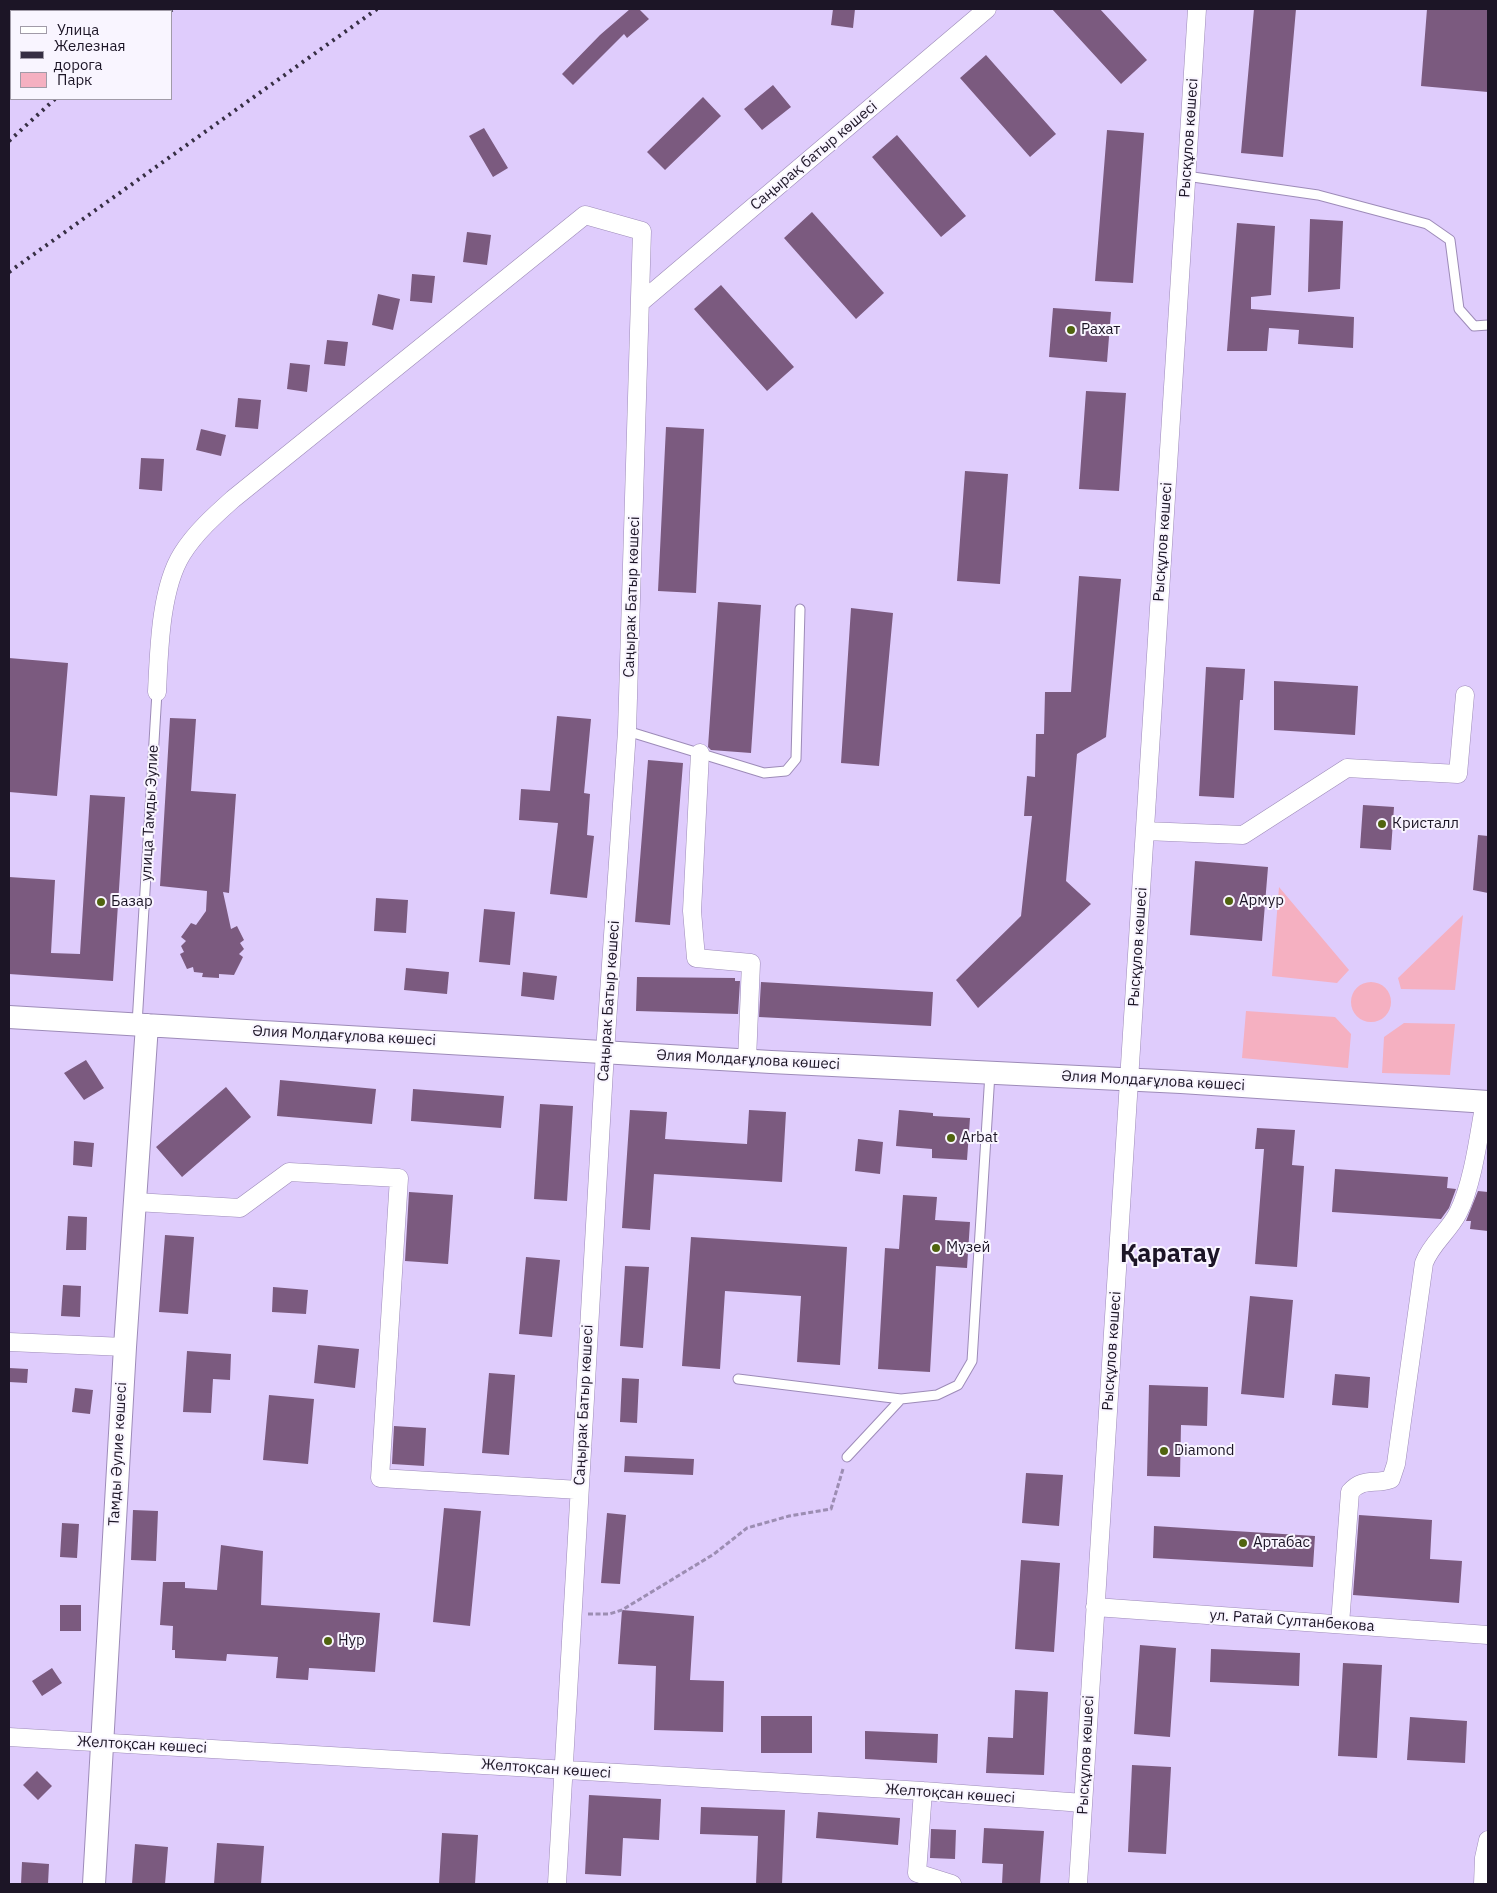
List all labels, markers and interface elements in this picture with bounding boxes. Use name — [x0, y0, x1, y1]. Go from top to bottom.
legend — [10, 10, 172, 100]
text: Улица — [57, 20, 99, 39]
text: Железная дорога — [54, 36, 125, 74]
text: Парк — [57, 70, 92, 89]
street label: Рысқұлов көшесі — [1176, 78, 1202, 198]
street label: Саңырақ батыр көшесі — [747, 98, 881, 214]
place label: Рахат — [1081, 321, 1120, 339]
marker: Рахат — [1065, 324, 1077, 336]
street label: Рысқұлов көшесі — [1150, 482, 1176, 602]
street label: Саңырак Батыр көшесі — [620, 516, 644, 678]
street label: улица Тамды Эулие — [137, 744, 163, 882]
place label: Кристалл — [1392, 815, 1459, 833]
marker: Кристалл — [1376, 818, 1388, 830]
street label: Рысқұлов көшесі — [1125, 887, 1151, 1007]
place label: Армур — [1239, 892, 1284, 910]
place label: Базар — [111, 893, 153, 911]
marker: Армур — [1223, 895, 1235, 907]
marker: Базар — [95, 896, 107, 908]
street label: Саңырак Батыр көшесі — [594, 920, 624, 1082]
street label: Әлия Молдағұлова көшесі — [252, 1022, 436, 1050]
street label: Әлия Молдағұлова көшесі — [656, 1046, 840, 1074]
street label: Әлия Молдағұлова көшесі — [1061, 1067, 1245, 1095]
place label: Arbat — [961, 1129, 998, 1147]
marker: Arbat — [945, 1132, 957, 1144]
place label: Музей — [946, 1239, 990, 1257]
district label: Қаратау — [1120, 1240, 1220, 1270]
marker: Музей — [930, 1242, 942, 1254]
street label: Рысқұлов көшесі — [1099, 1291, 1125, 1411]
street label: Саңырак Батыр көшесі — [571, 1324, 597, 1486]
street label: Тамды Әулие көшесі — [105, 1382, 131, 1526]
place label: Diamond — [1174, 1442, 1235, 1460]
marker: Diamond — [1158, 1445, 1170, 1457]
place label: Артабас — [1253, 1534, 1310, 1552]
marker: Артабас — [1237, 1537, 1249, 1549]
street label: ул. Ратай Султанбекова — [1209, 1606, 1375, 1636]
place label: Нур — [338, 1632, 365, 1650]
marker: Нур — [322, 1635, 334, 1647]
street label: Рысқұлов көшесі — [1074, 1695, 1098, 1815]
street label: Желтоқсан көшесі — [77, 1733, 207, 1757]
street label: Желтоқсан көшесі — [480, 1755, 612, 1783]
street label: Желтоқсан көшесі — [884, 1780, 1016, 1808]

